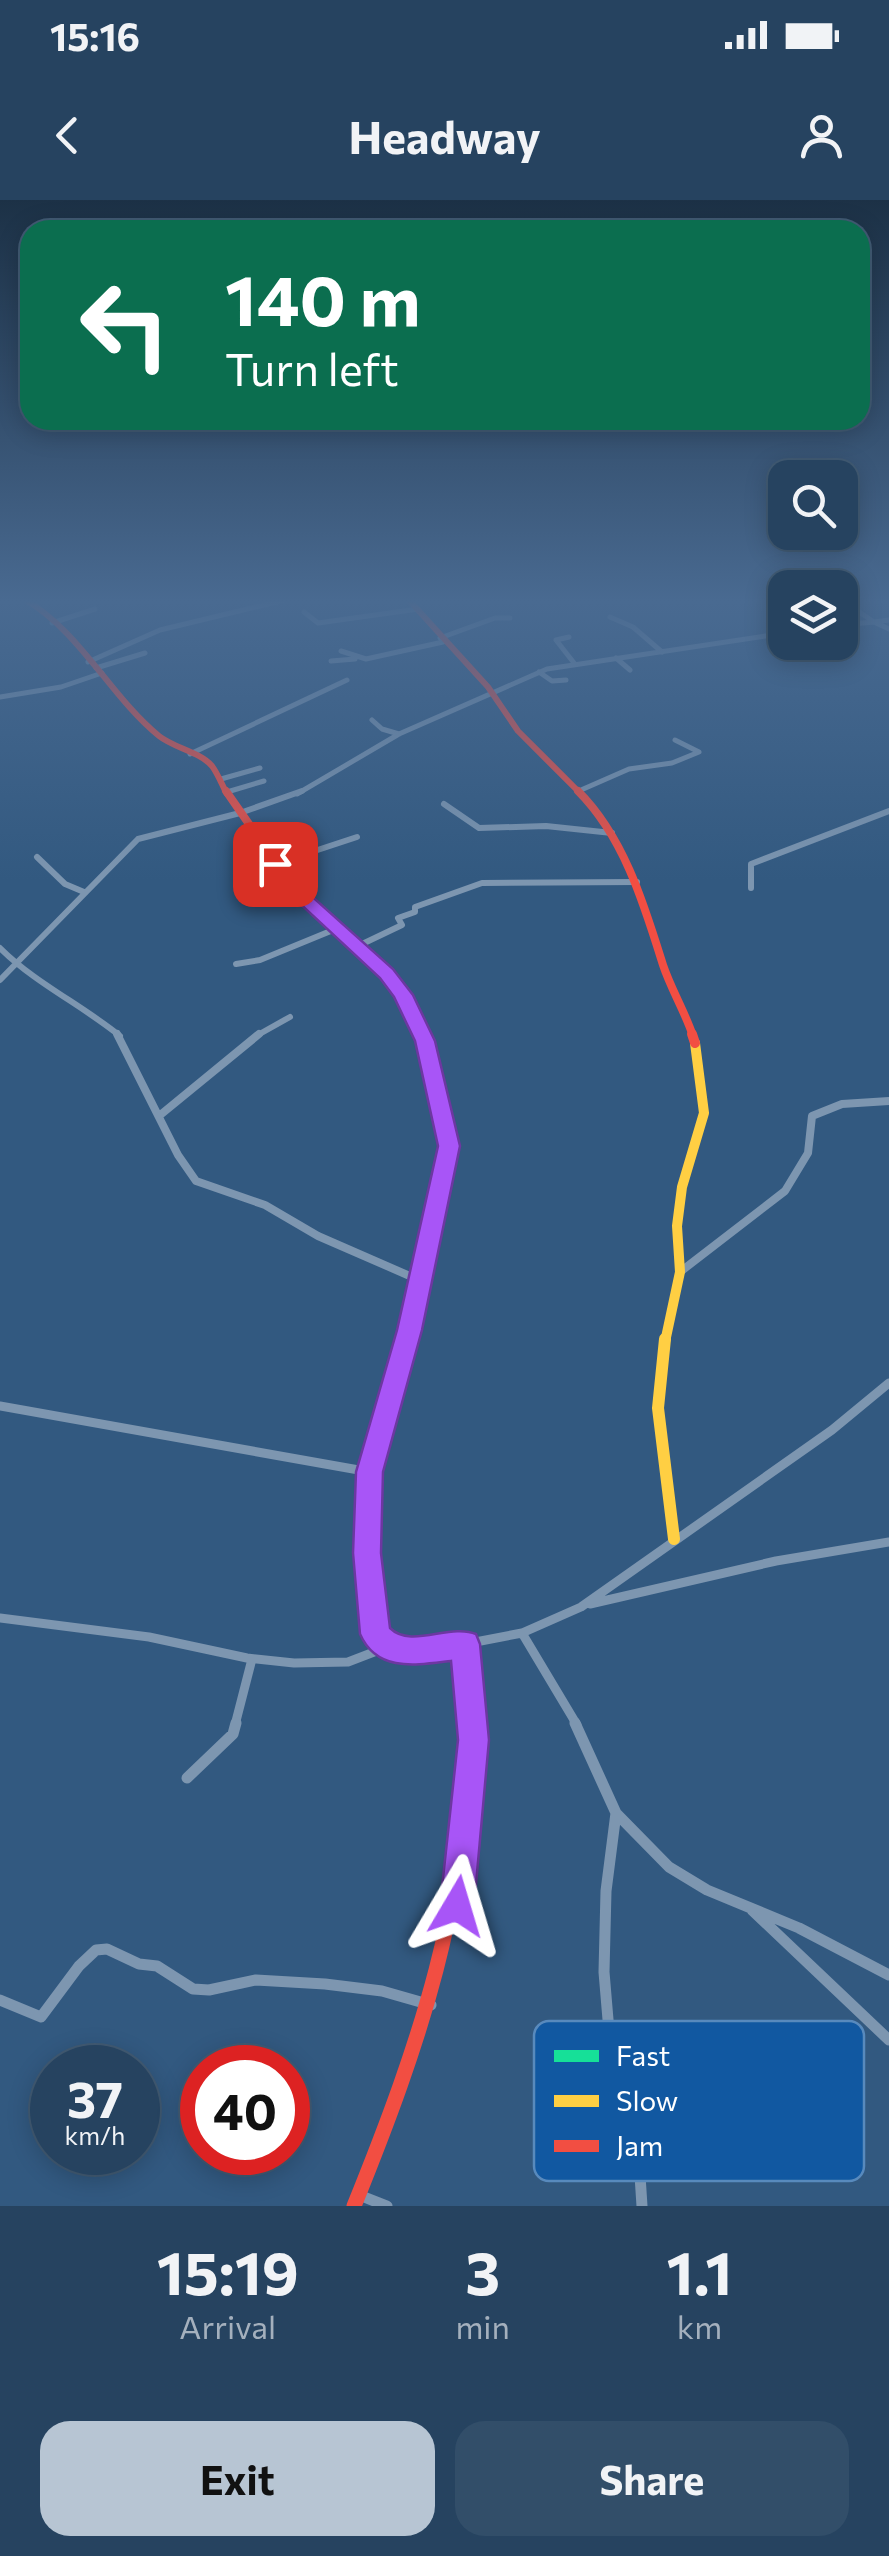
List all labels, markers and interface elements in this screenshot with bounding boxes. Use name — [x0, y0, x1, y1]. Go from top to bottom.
text: 15:16 — [50, 12, 140, 59]
icon: back — [40, 108, 95, 163]
text: Headway — [348, 108, 541, 163]
icon: person — [794, 108, 849, 163]
text: 140 m — [225, 255, 421, 340]
icon: left — [60, 260, 190, 390]
text: Turn left — [225, 340, 399, 395]
map controls — [768, 460, 858, 660]
button: search — [768, 460, 858, 550]
button: layers — [768, 570, 858, 660]
pin — [233, 822, 318, 907]
icon: arrive — [248, 837, 303, 892]
position arrow — [405, 1854, 509, 1958]
legend — [534, 2021, 864, 2181]
text: Fast — [616, 2038, 670, 2072]
speed limit sign: 40 — [180, 2045, 310, 2175]
text: 37 — [67, 2067, 123, 2128]
text: Slow — [616, 2083, 678, 2117]
text: km/h — [65, 2120, 125, 2150]
text: Jam — [616, 2128, 663, 2162]
text: 15:19 — [157, 2234, 299, 2307]
text: 3 — [465, 2234, 500, 2307]
text: 1.1 — [667, 2234, 732, 2307]
text: Arrival — [179, 2306, 276, 2346]
text: min — [455, 2306, 510, 2346]
text: km — [677, 2306, 722, 2346]
button: Exit — [40, 2421, 435, 2536]
button: Share — [455, 2421, 849, 2536]

